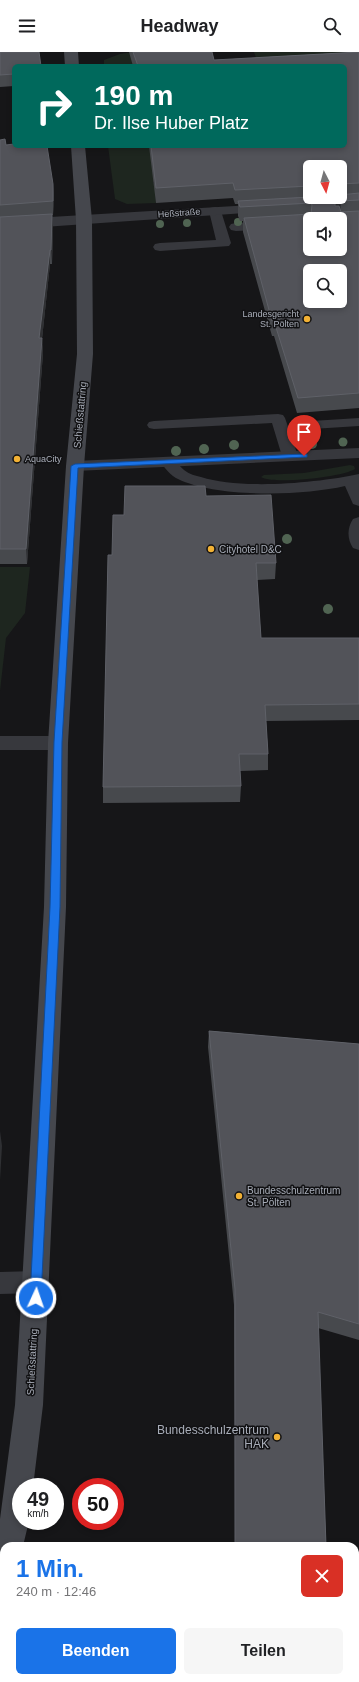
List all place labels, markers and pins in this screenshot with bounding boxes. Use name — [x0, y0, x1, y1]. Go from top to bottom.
place label: Landesgericht St. Pölten — [242, 309, 299, 329]
marker: Landesgericht St. Pölten — [302, 314, 312, 324]
pin — [287, 415, 321, 456]
marker: AquaCity — [12, 454, 22, 464]
place label: AquaCity — [25, 454, 62, 464]
marker: Cityhotel D&C — [206, 544, 216, 554]
place label: Cityhotel D&C — [219, 544, 282, 555]
place label: Bundesschulzentrum St. Pölten — [247, 1185, 340, 1208]
marker: Bundesschulzentrum St. Pölten — [234, 1191, 244, 1201]
place label: Bundesschulzentrum HAK — [157, 1423, 269, 1451]
marker: Bundesschulzentrum HAK — [272, 1432, 282, 1442]

